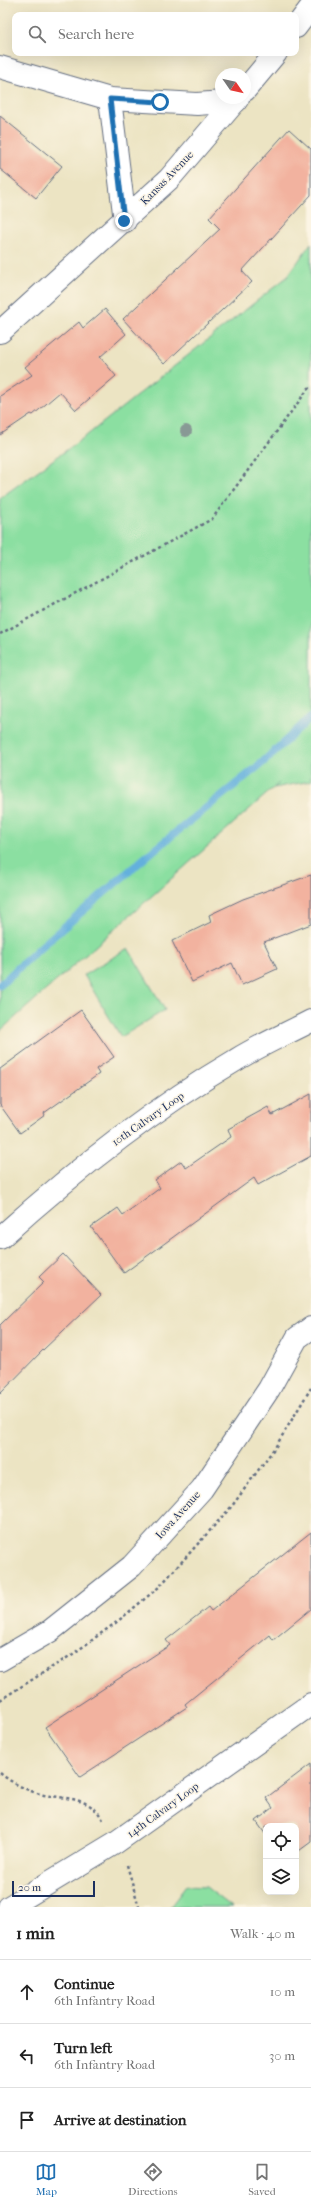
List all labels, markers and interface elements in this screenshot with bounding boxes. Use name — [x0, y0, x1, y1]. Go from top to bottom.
search box — [12, 12, 299, 56]
icon: search — [26, 23, 48, 45]
text: Search here — [58, 25, 134, 43]
north arrow — [215, 68, 251, 104]
route start — [151, 93, 169, 111]
street label: Kansas Avenue — [138, 148, 197, 208]
route end — [115, 212, 133, 230]
street label: 10th Calvary Loop — [109, 1089, 187, 1149]
street label: Iowa Avenue — [153, 1488, 203, 1542]
street label: 14th Calvary Loop — [125, 1780, 201, 1840]
map controls — [263, 1823, 299, 1895]
button: locate — [263, 1823, 299, 1859]
button: layers — [263, 1859, 299, 1895]
scale bar — [12, 1879, 95, 1898]
text: 20 m — [18, 1881, 41, 1894]
text: 1 min — [16, 1923, 55, 1943]
text: Walk · 40 m — [230, 1926, 295, 1941]
text: Continue — [54, 1975, 114, 1993]
icon: ahead — [16, 1981, 38, 2003]
text: 10 m — [270, 1984, 295, 1999]
text: 6th Infantry Road — [54, 1993, 155, 2008]
text: Turn left — [54, 2039, 112, 2057]
icon: left — [16, 2045, 38, 2067]
text: 30 m — [269, 2048, 295, 2063]
text: 6th Infantry Road — [54, 2057, 155, 2072]
icon: arrive — [16, 2109, 38, 2131]
text: Arrive at destination — [54, 2111, 186, 2129]
tab: Map — [35, 2161, 57, 2198]
tab: Directions — [128, 2161, 178, 2198]
tab: Saved — [248, 2161, 276, 2198]

